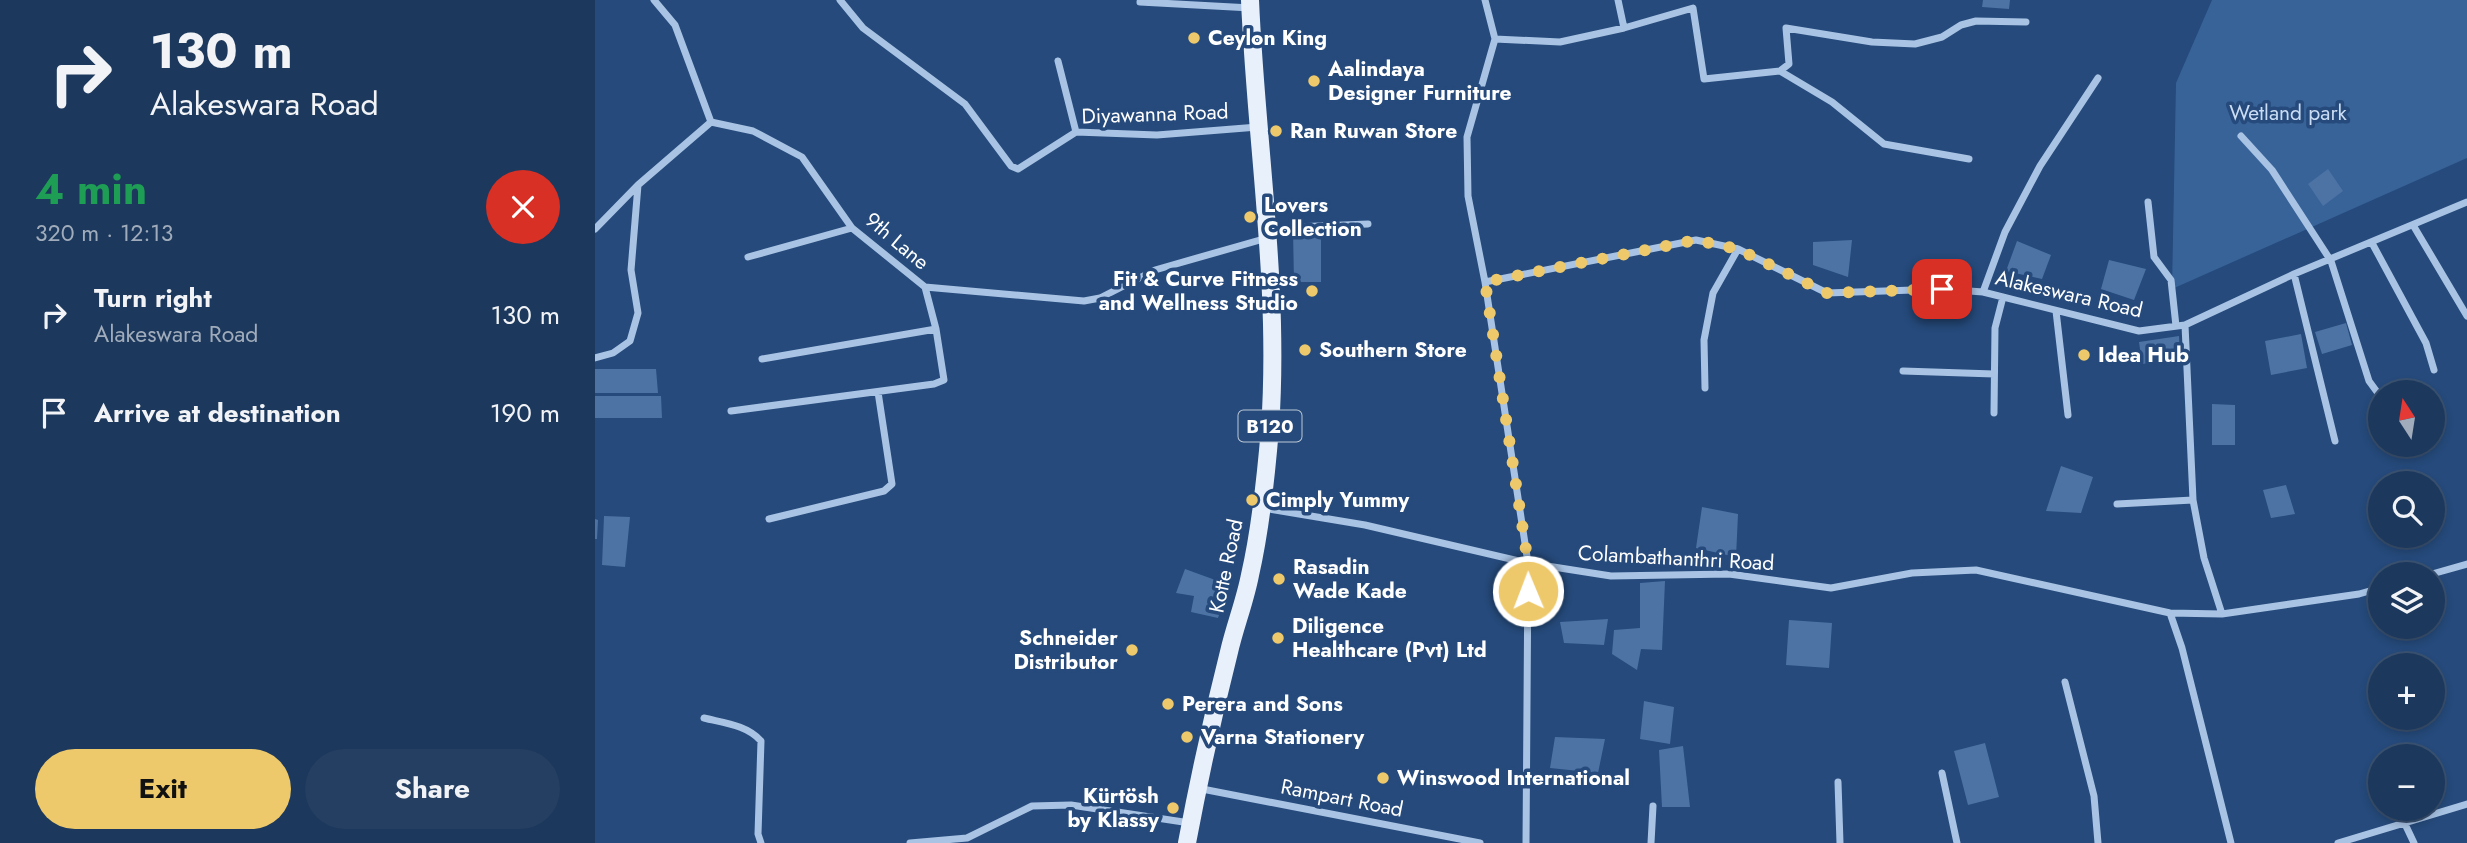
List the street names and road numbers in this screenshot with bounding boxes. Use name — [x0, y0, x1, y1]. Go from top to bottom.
street label: Diyawanna Road — [1081, 96, 1229, 132]
street label: 9th Lane — [858, 205, 936, 277]
street label: Alakeswara Road — [1992, 262, 2146, 326]
road number: B120 — [1239, 410, 1301, 442]
street label: Kotte Road — [1201, 516, 1251, 616]
street label: Colambathanthri Road — [1577, 538, 1775, 578]
street label: Rampart Road — [1278, 771, 1406, 825]

